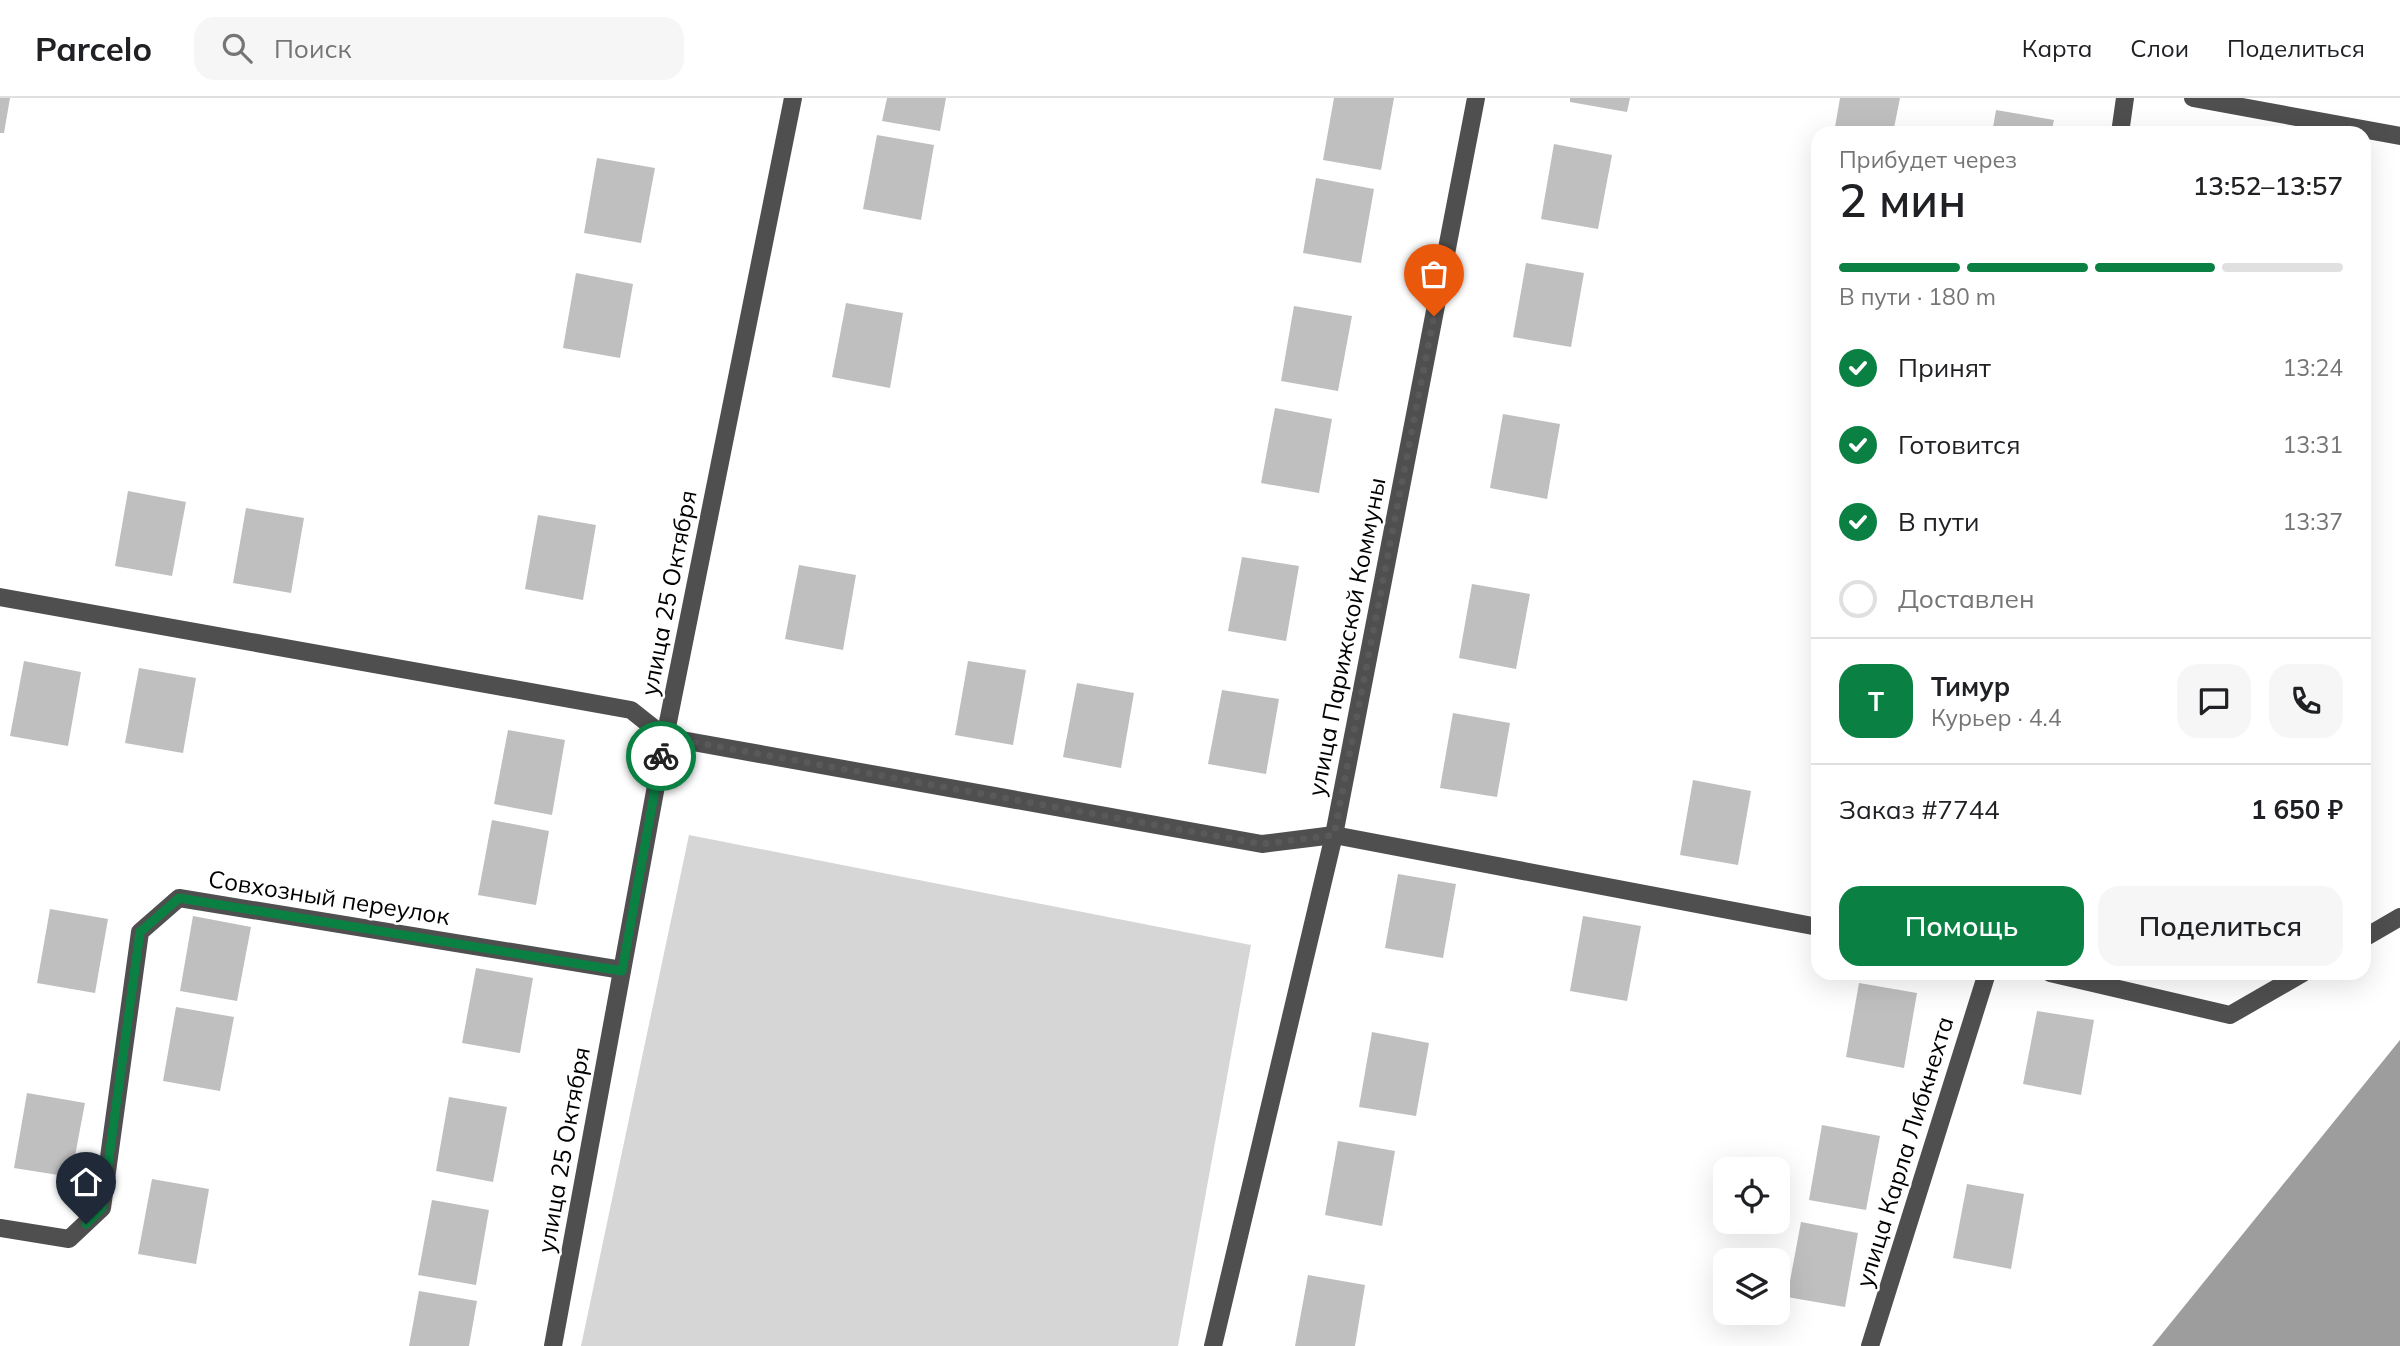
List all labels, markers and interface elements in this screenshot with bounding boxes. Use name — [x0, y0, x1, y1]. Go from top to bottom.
search box — [194, 17, 684, 80]
text: Parcelo — [35, 28, 152, 69]
icon: search — [218, 29, 256, 67]
text: Поиск — [274, 32, 352, 65]
text: Карта — [2022, 33, 2092, 63]
text: Слои — [2130, 33, 2189, 63]
text: Поделиться — [2227, 33, 2365, 63]
text: Прибудет через — [1839, 145, 2017, 174]
text: 13:52–13:57 — [2193, 169, 2343, 202]
text: 2 мин — [1839, 171, 1966, 229]
pin — [1404, 244, 1464, 316]
icon: bag — [1415, 255, 1453, 293]
text: В пути · 180 m — [1839, 282, 1996, 311]
icon: check — [1839, 349, 1877, 387]
text: Принят — [1898, 351, 1991, 384]
text: 13:24 — [2283, 353, 2343, 382]
icon: check — [1839, 426, 1877, 464]
text: Готовится — [1898, 428, 2021, 461]
text: 13:31 — [2283, 430, 2343, 459]
street label: улица Парижской Коммуны — [1300, 475, 1392, 799]
street label: улица 25 Октября — [633, 488, 703, 698]
icon: check — [1839, 503, 1877, 541]
text: В пути — [1898, 505, 1979, 538]
text: 13:37 — [2283, 507, 2343, 536]
text: Доставлен — [1898, 582, 2035, 615]
button: chat — [2177, 664, 2251, 738]
button: phone — [2269, 664, 2343, 738]
text: Тимур — [1931, 670, 2010, 703]
text: Т — [1868, 685, 1884, 718]
text: Курьер · 4.4 — [1931, 703, 2062, 732]
courier — [626, 721, 696, 791]
icon: bike — [642, 737, 680, 775]
text: Заказ #7744 — [1839, 793, 2000, 826]
text: 1 650 ₽ — [2251, 793, 2343, 826]
street label: Совхозный переулок — [206, 863, 452, 931]
button: Помощь — [1839, 886, 2084, 966]
button: Поделиться — [2098, 886, 2343, 966]
street label: улица Карла Либкнехта — [1849, 1013, 1960, 1291]
street label: улица 25 Октября — [530, 1045, 596, 1255]
pin — [56, 1152, 116, 1224]
map controls — [1713, 1157, 1790, 1325]
button: locate — [1713, 1157, 1790, 1234]
icon: home — [67, 1163, 105, 1201]
button: layers — [1713, 1248, 1790, 1325]

